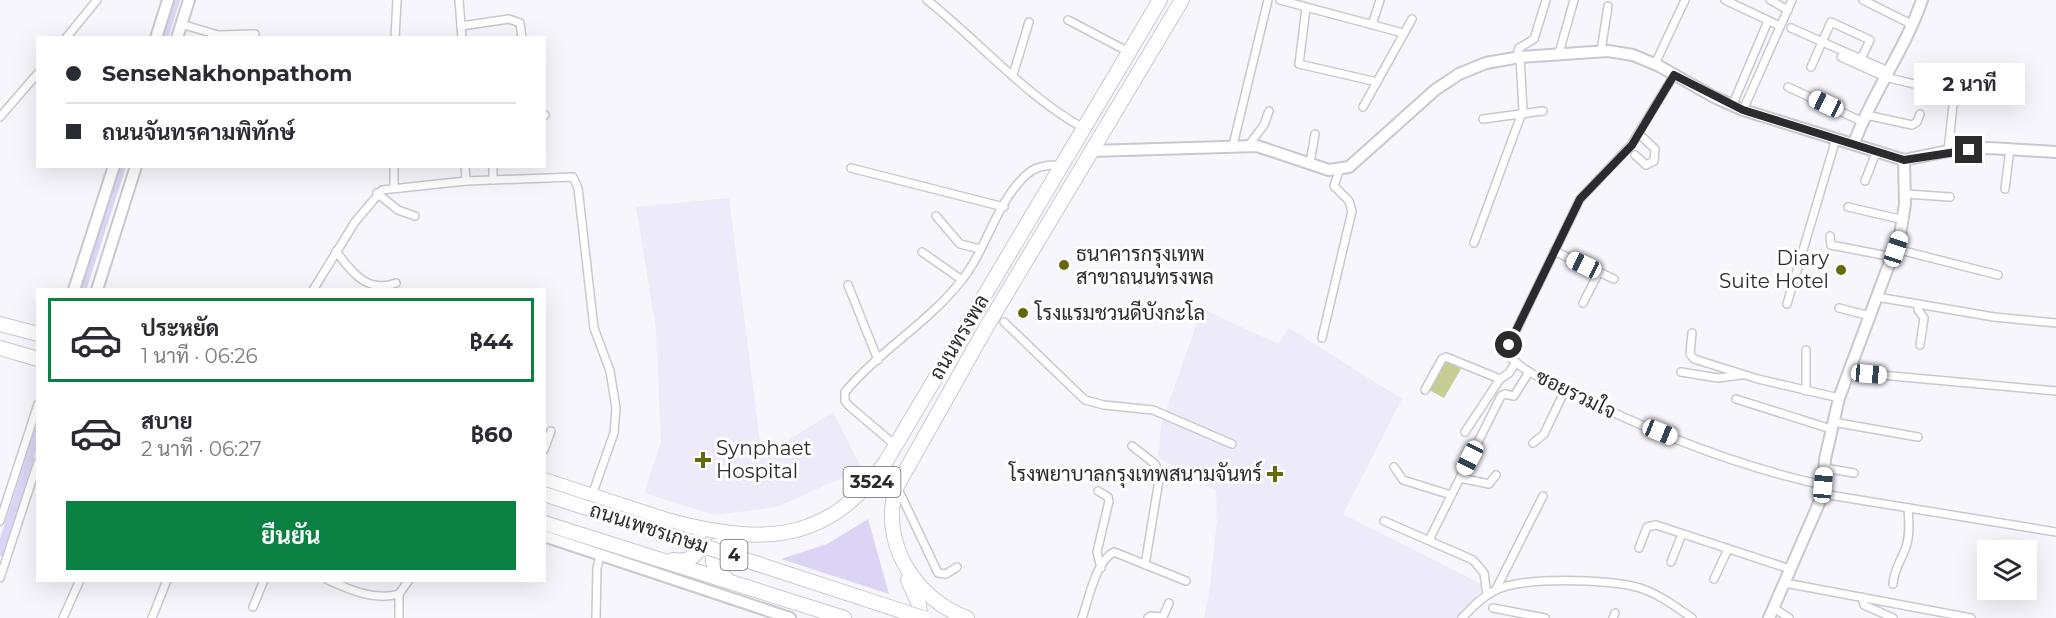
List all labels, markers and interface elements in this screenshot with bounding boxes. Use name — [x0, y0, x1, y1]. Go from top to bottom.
text: SenseNakhonpathom — [102, 60, 352, 87]
callout: 2 นาที — [1914, 63, 2024, 105]
text: 2 นาที — [1942, 72, 1997, 96]
car — [1806, 88, 1846, 120]
text: ถนนจันทรคามพิทักษ์ — [102, 119, 295, 146]
route end — [1955, 136, 1982, 163]
car — [1882, 229, 1910, 269]
place label: ธนาคารกรุงเทพ สาขาถนนทรงพล — [1076, 242, 1214, 289]
place label: Diary Suite Hotel — [1719, 246, 1829, 293]
car — [1564, 249, 1604, 281]
marker: ธนาคารกรุงเทพ สาขาถนนทรงพล — [1057, 258, 1071, 272]
marker: Diary Suite Hotel — [1834, 263, 1848, 277]
street label: ถนนทรงพล — [924, 290, 994, 384]
place label: โรงแรมชวนดีบังกะโล — [1034, 300, 1205, 325]
marker: โรงแรมชวนดีบังกะโล — [1016, 306, 1030, 320]
icon: car — [69, 313, 123, 367]
text: ประหยัด — [141, 315, 219, 342]
text: ฿44 — [469, 328, 513, 355]
route start — [1495, 331, 1522, 358]
text: 1 นาที · 06:26 — [141, 344, 258, 368]
street label: ซอยรวมใจ — [1532, 363, 1621, 424]
car — [1850, 363, 1888, 385]
icon: car — [69, 406, 123, 460]
text: สบาย — [141, 408, 193, 435]
car — [1640, 417, 1680, 447]
text: ฿60 — [471, 421, 513, 448]
place label: Synphaet Hospital — [716, 436, 812, 483]
text: 2 นาที · 06:27 — [141, 437, 261, 461]
car — [1454, 438, 1486, 478]
marker: Synphaet Hospital — [694, 451, 712, 469]
place label: โรงพยาบาลกรุงเทพสนามจันทร์ — [1008, 460, 1262, 488]
marker: โรงพยาบาลกรุงเทพสนามจันทร์ — [1266, 465, 1284, 483]
car — [1812, 466, 1834, 504]
road number: 3524 — [844, 467, 900, 497]
street label: ถนนเพชรเกษม — [587, 498, 711, 558]
button: ยืนยัน — [66, 501, 516, 570]
road number: 4 — [720, 540, 748, 570]
map controls — [1977, 540, 2037, 600]
button: layers — [1977, 540, 2037, 600]

